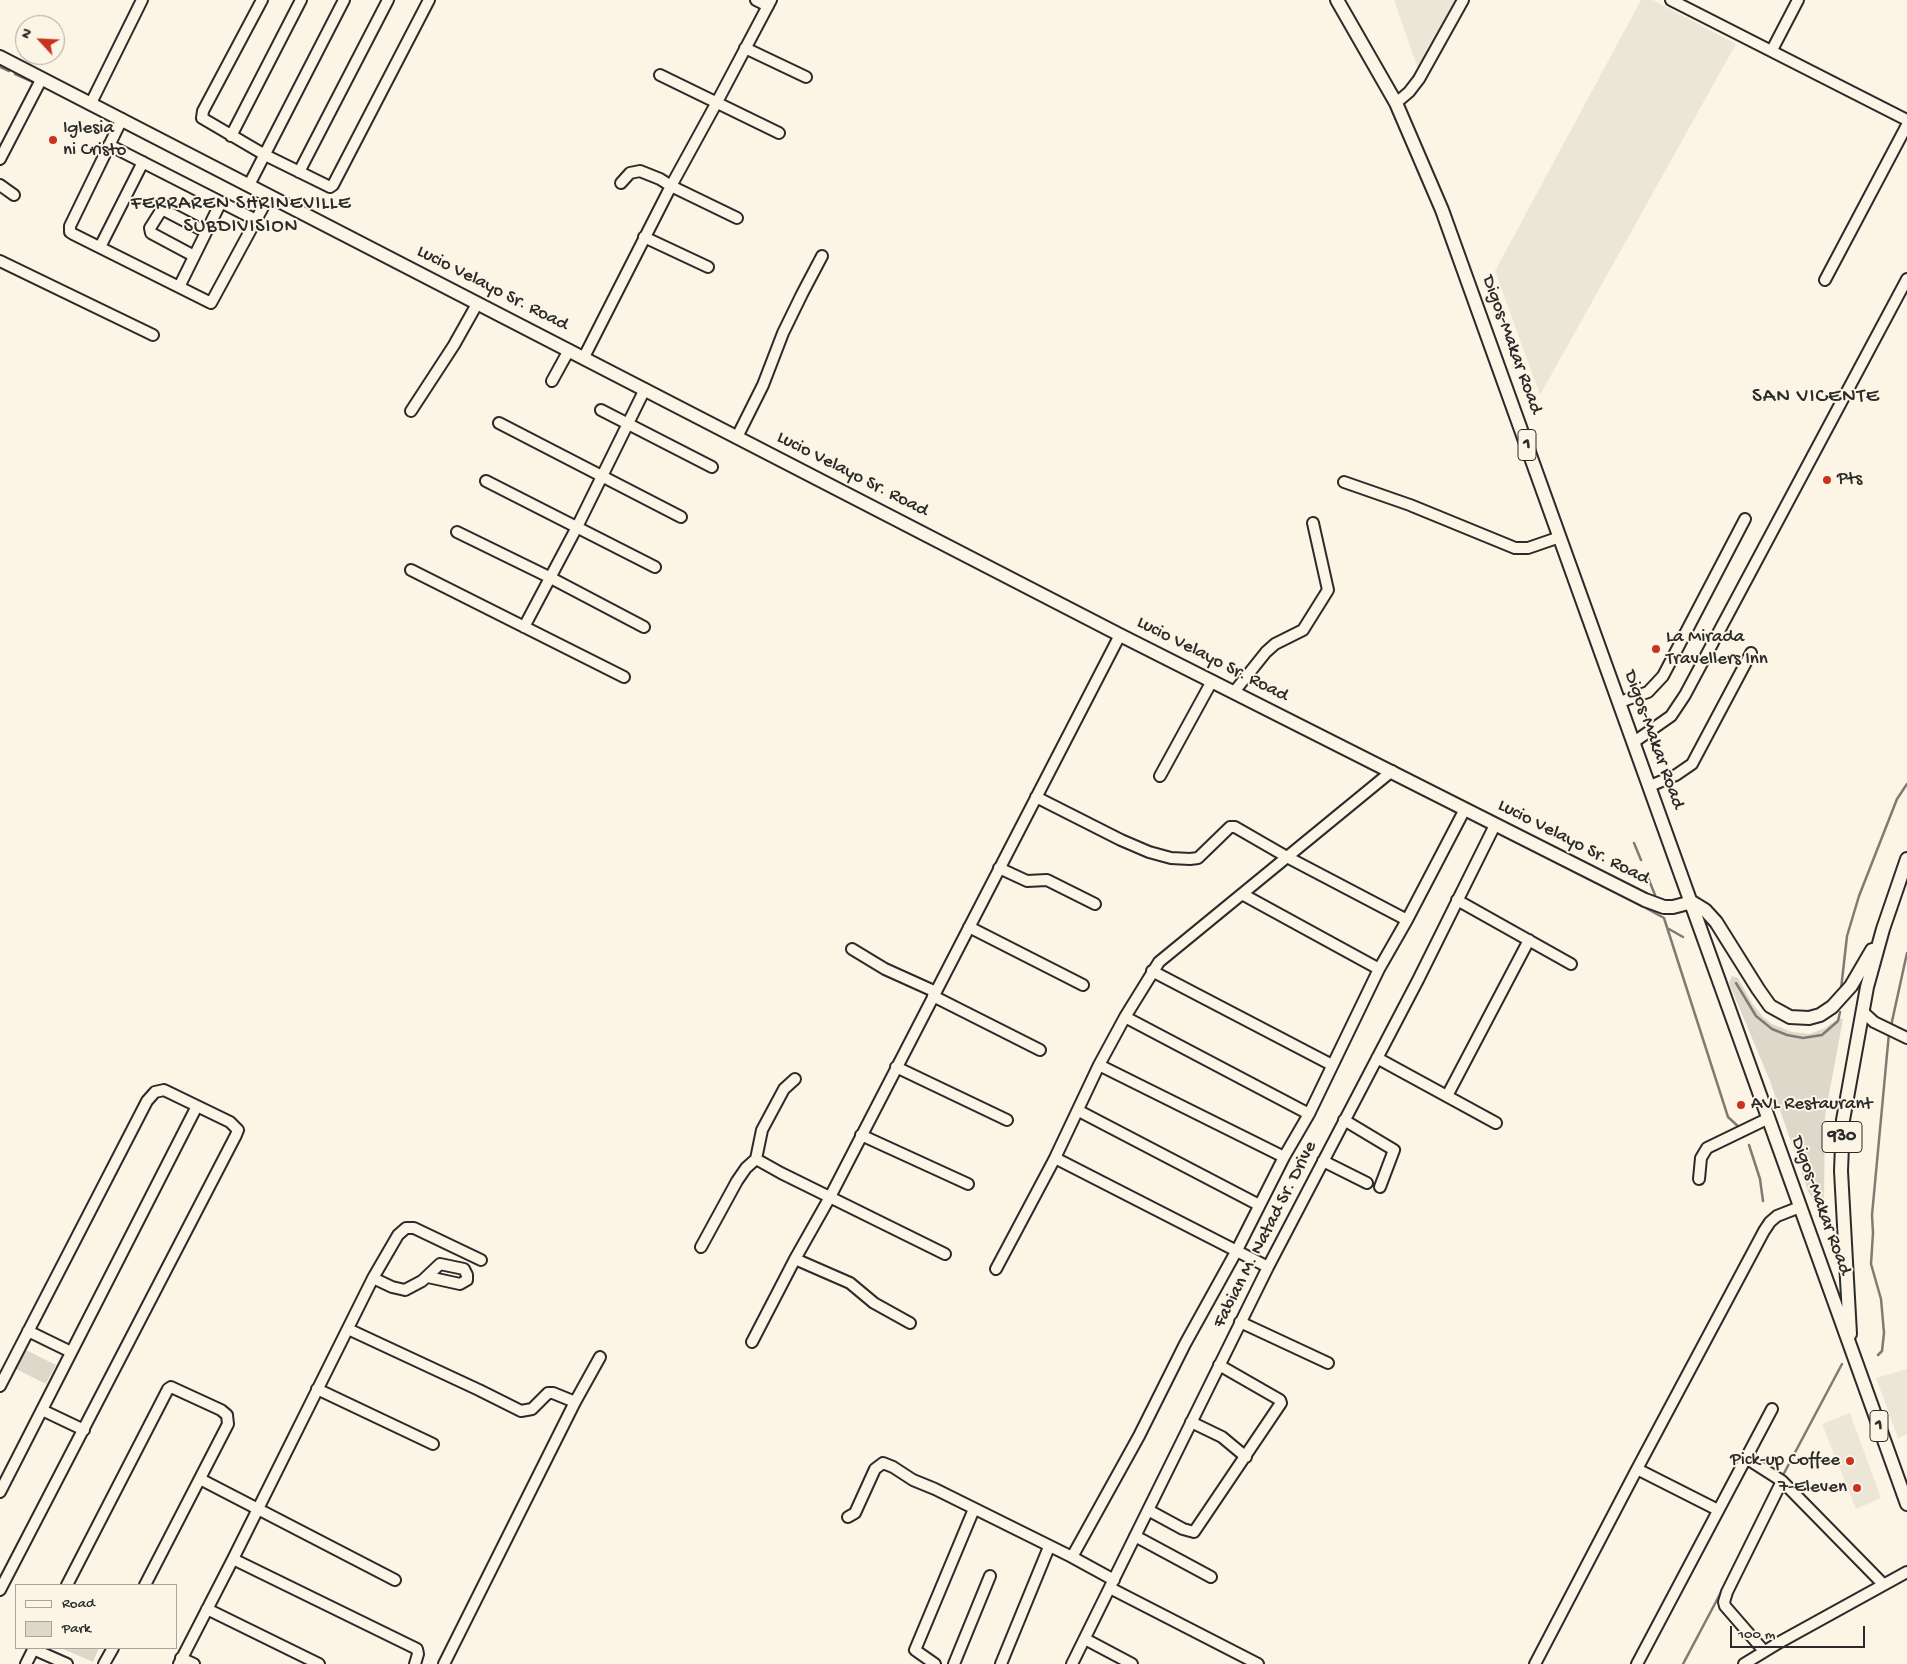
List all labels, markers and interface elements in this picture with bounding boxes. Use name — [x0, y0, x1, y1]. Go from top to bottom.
north arrow — [15, 15, 65, 65]
text: N — [17, 26, 36, 42]
place label: Iglesia ni Cristo — [63, 118, 126, 162]
marker: Iglesia ni Cristo — [47, 134, 59, 146]
district label: FERRAREN SHRINEVILLE SUBDIVISION — [128, 193, 354, 240]
street label: Lucio Velayo Sr. Road — [412, 241, 572, 337]
street label: Digos-Makar Road — [1475, 273, 1547, 417]
district label: SAN VICENTE — [1751, 385, 1881, 411]
street label: Lucio Velayo Sr. Road — [772, 427, 932, 523]
road number: 1 — [1518, 430, 1536, 460]
place label: Pts — [1837, 469, 1862, 491]
marker: Pts — [1821, 474, 1833, 486]
street label: Lucio Velayo Sr. Road — [1132, 612, 1292, 708]
place label: La Mirada Travellers Inn — [1666, 627, 1768, 671]
marker: La Mirada Travellers Inn — [1650, 643, 1662, 655]
street label: Digos-Makar Road — [1617, 668, 1689, 812]
street label: Lucio Velayo Sr. Road — [1493, 795, 1653, 891]
place label: AVL Restaurant — [1751, 1094, 1872, 1116]
marker: AVL Restaurant — [1735, 1099, 1747, 1111]
road number: 930 — [1822, 1122, 1862, 1152]
street label: Digos-Makar Road — [1784, 1134, 1856, 1278]
street label: Fabian M. Natad Sr. Drive — [1209, 1138, 1323, 1332]
road number: 1 — [1870, 1410, 1888, 1442]
place label: Pick-up Coffee — [1730, 1450, 1840, 1472]
marker: Pick-up Coffee — [1844, 1455, 1856, 1467]
place label: 7-Eleven — [1778, 1477, 1847, 1499]
marker: 7-Eleven — [1851, 1482, 1863, 1494]
legend — [15, 1584, 178, 1649]
text: Road — [62, 1595, 95, 1613]
scale bar — [1732, 1616, 1867, 1648]
text: Park — [62, 1620, 91, 1638]
text: 100 m — [1738, 1626, 1775, 1644]

